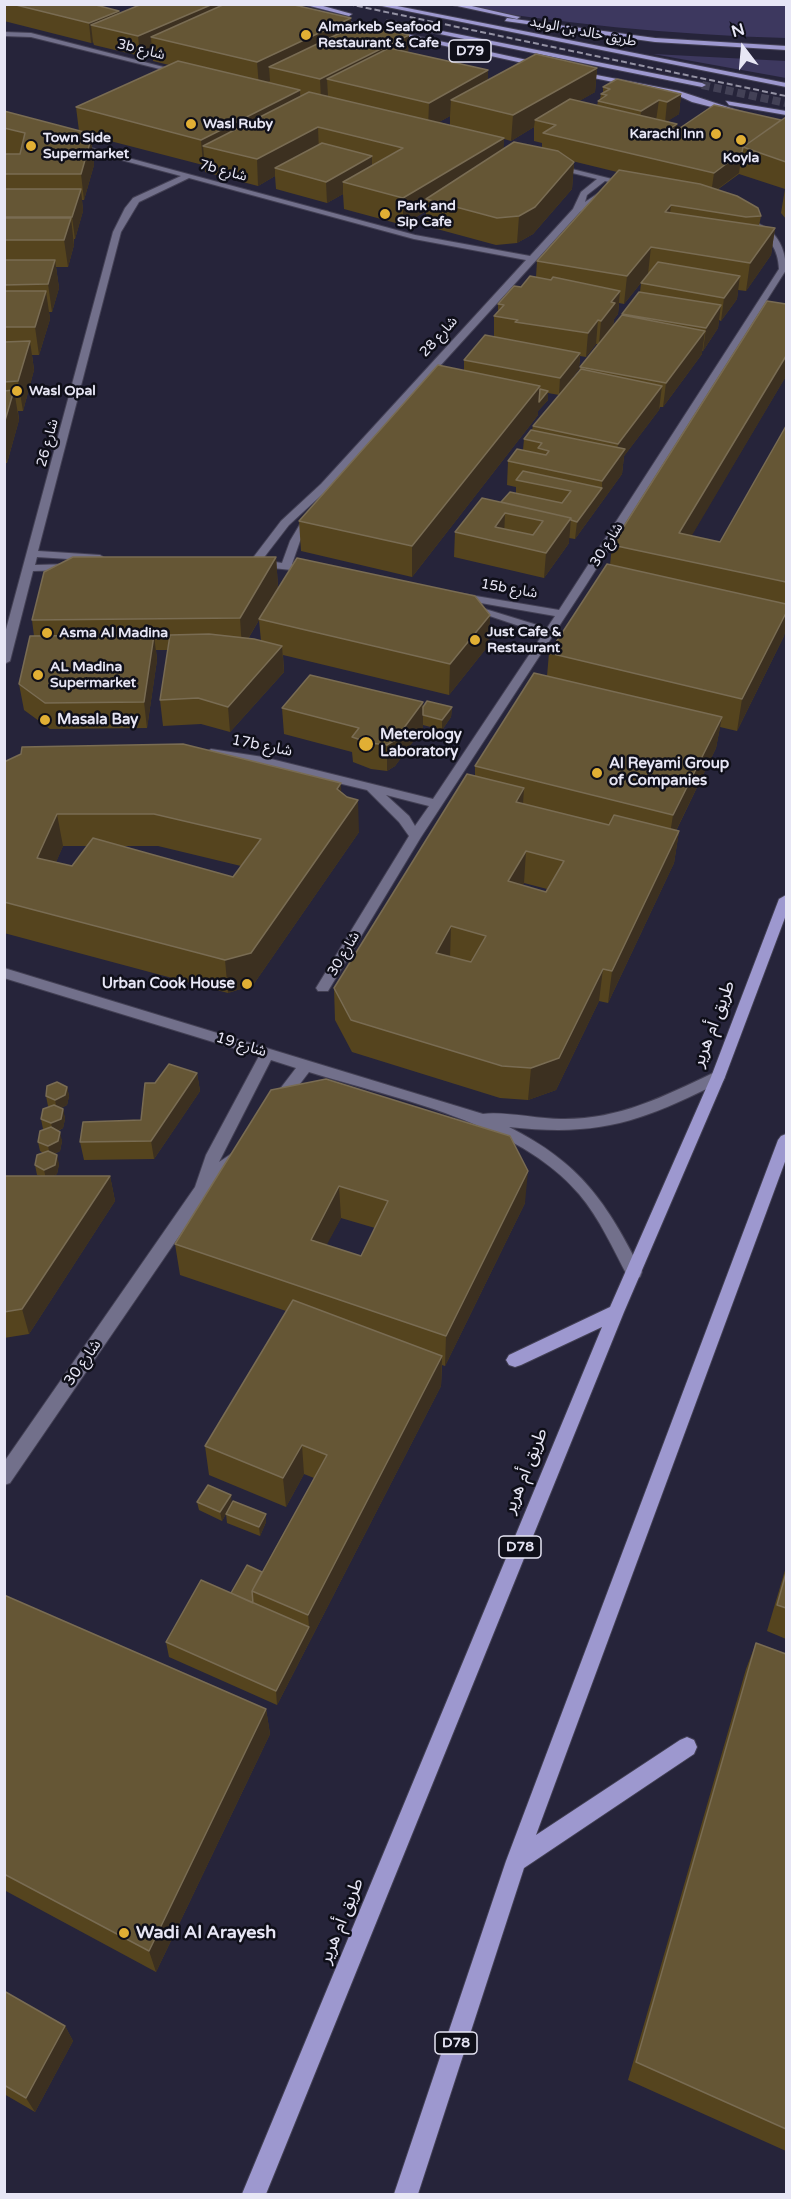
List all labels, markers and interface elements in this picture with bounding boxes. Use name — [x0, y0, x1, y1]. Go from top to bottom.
street label: طريق خالد بن الوليد — [528, 13, 638, 51]
north arrow — [713, 18, 773, 78]
place label: Almarkeb Seafood Restaurant & Cafe — [318, 19, 441, 51]
text: N — [729, 19, 747, 42]
marker: Almarkeb Seafood Restaurant & Cafe — [299, 28, 313, 42]
street label: 3b شارع — [115, 36, 167, 64]
road number: D79 — [449, 40, 491, 62]
place label: Wasl Ruby — [203, 116, 273, 132]
marker: Wasl Ruby — [184, 117, 198, 131]
place label: Karachi Inn — [630, 126, 704, 142]
marker: Karachi Inn — [709, 127, 723, 141]
place label: Town Side Supermarket — [43, 130, 129, 162]
marker: Koyla — [734, 133, 748, 147]
marker: Town Side Supermarket — [24, 139, 38, 153]
place label: Koyla — [723, 150, 759, 166]
street label: 7b شارع — [197, 157, 249, 185]
place label: Park and Sip Cafe — [397, 198, 456, 231]
marker: Park and Sip Cafe — [378, 207, 392, 221]
street label: شارع 28 — [417, 313, 461, 361]
place label: Wasl Opal — [29, 383, 96, 399]
marker: Wasl Opal — [10, 384, 24, 398]
street label: شارع 26 — [34, 417, 62, 469]
street label: شارع 30 — [587, 520, 627, 570]
street label: 15b شارع — [479, 576, 539, 602]
place label: Just Cafe & Restaurant — [487, 624, 562, 656]
place label: Asma Al Madina — [59, 625, 168, 641]
marker: Asma Al Madina — [40, 626, 54, 640]
marker: Just Cafe & Restaurant — [468, 633, 482, 647]
place label: AL Madina Supermarket — [50, 659, 136, 692]
marker: AL Madina Supermarket — [31, 668, 45, 682]
place label: Masala Bay — [57, 711, 138, 729]
marker: Masala Bay — [38, 713, 52, 727]
place label: Meterology Laboratory — [380, 726, 462, 761]
street label: 17b شارع — [230, 731, 294, 761]
marker: Meterology Laboratory — [357, 735, 375, 753]
place label: Al Reyami Group of Companies — [609, 755, 729, 790]
marker: Al Reyami Group of Companies — [590, 766, 604, 780]
street label: شارع 30 — [324, 929, 364, 979]
place label: Urban Cook House — [102, 975, 235, 993]
marker: Urban Cook House — [240, 977, 254, 991]
street label: طريق أم هرير — [688, 978, 740, 1070]
street label: شارع 19 — [214, 1029, 268, 1061]
street label: شارع 30 — [61, 1337, 105, 1389]
street label: طريق أم هرير — [499, 1425, 553, 1517]
road number: D78 — [499, 1536, 541, 1558]
street label: طريق أم هرير — [315, 1875, 369, 1967]
place label: Wadi Al Arayesh — [136, 1922, 276, 1944]
marker: Wadi Al Arayesh — [117, 1926, 131, 1940]
road number: D78 — [435, 2032, 477, 2054]

